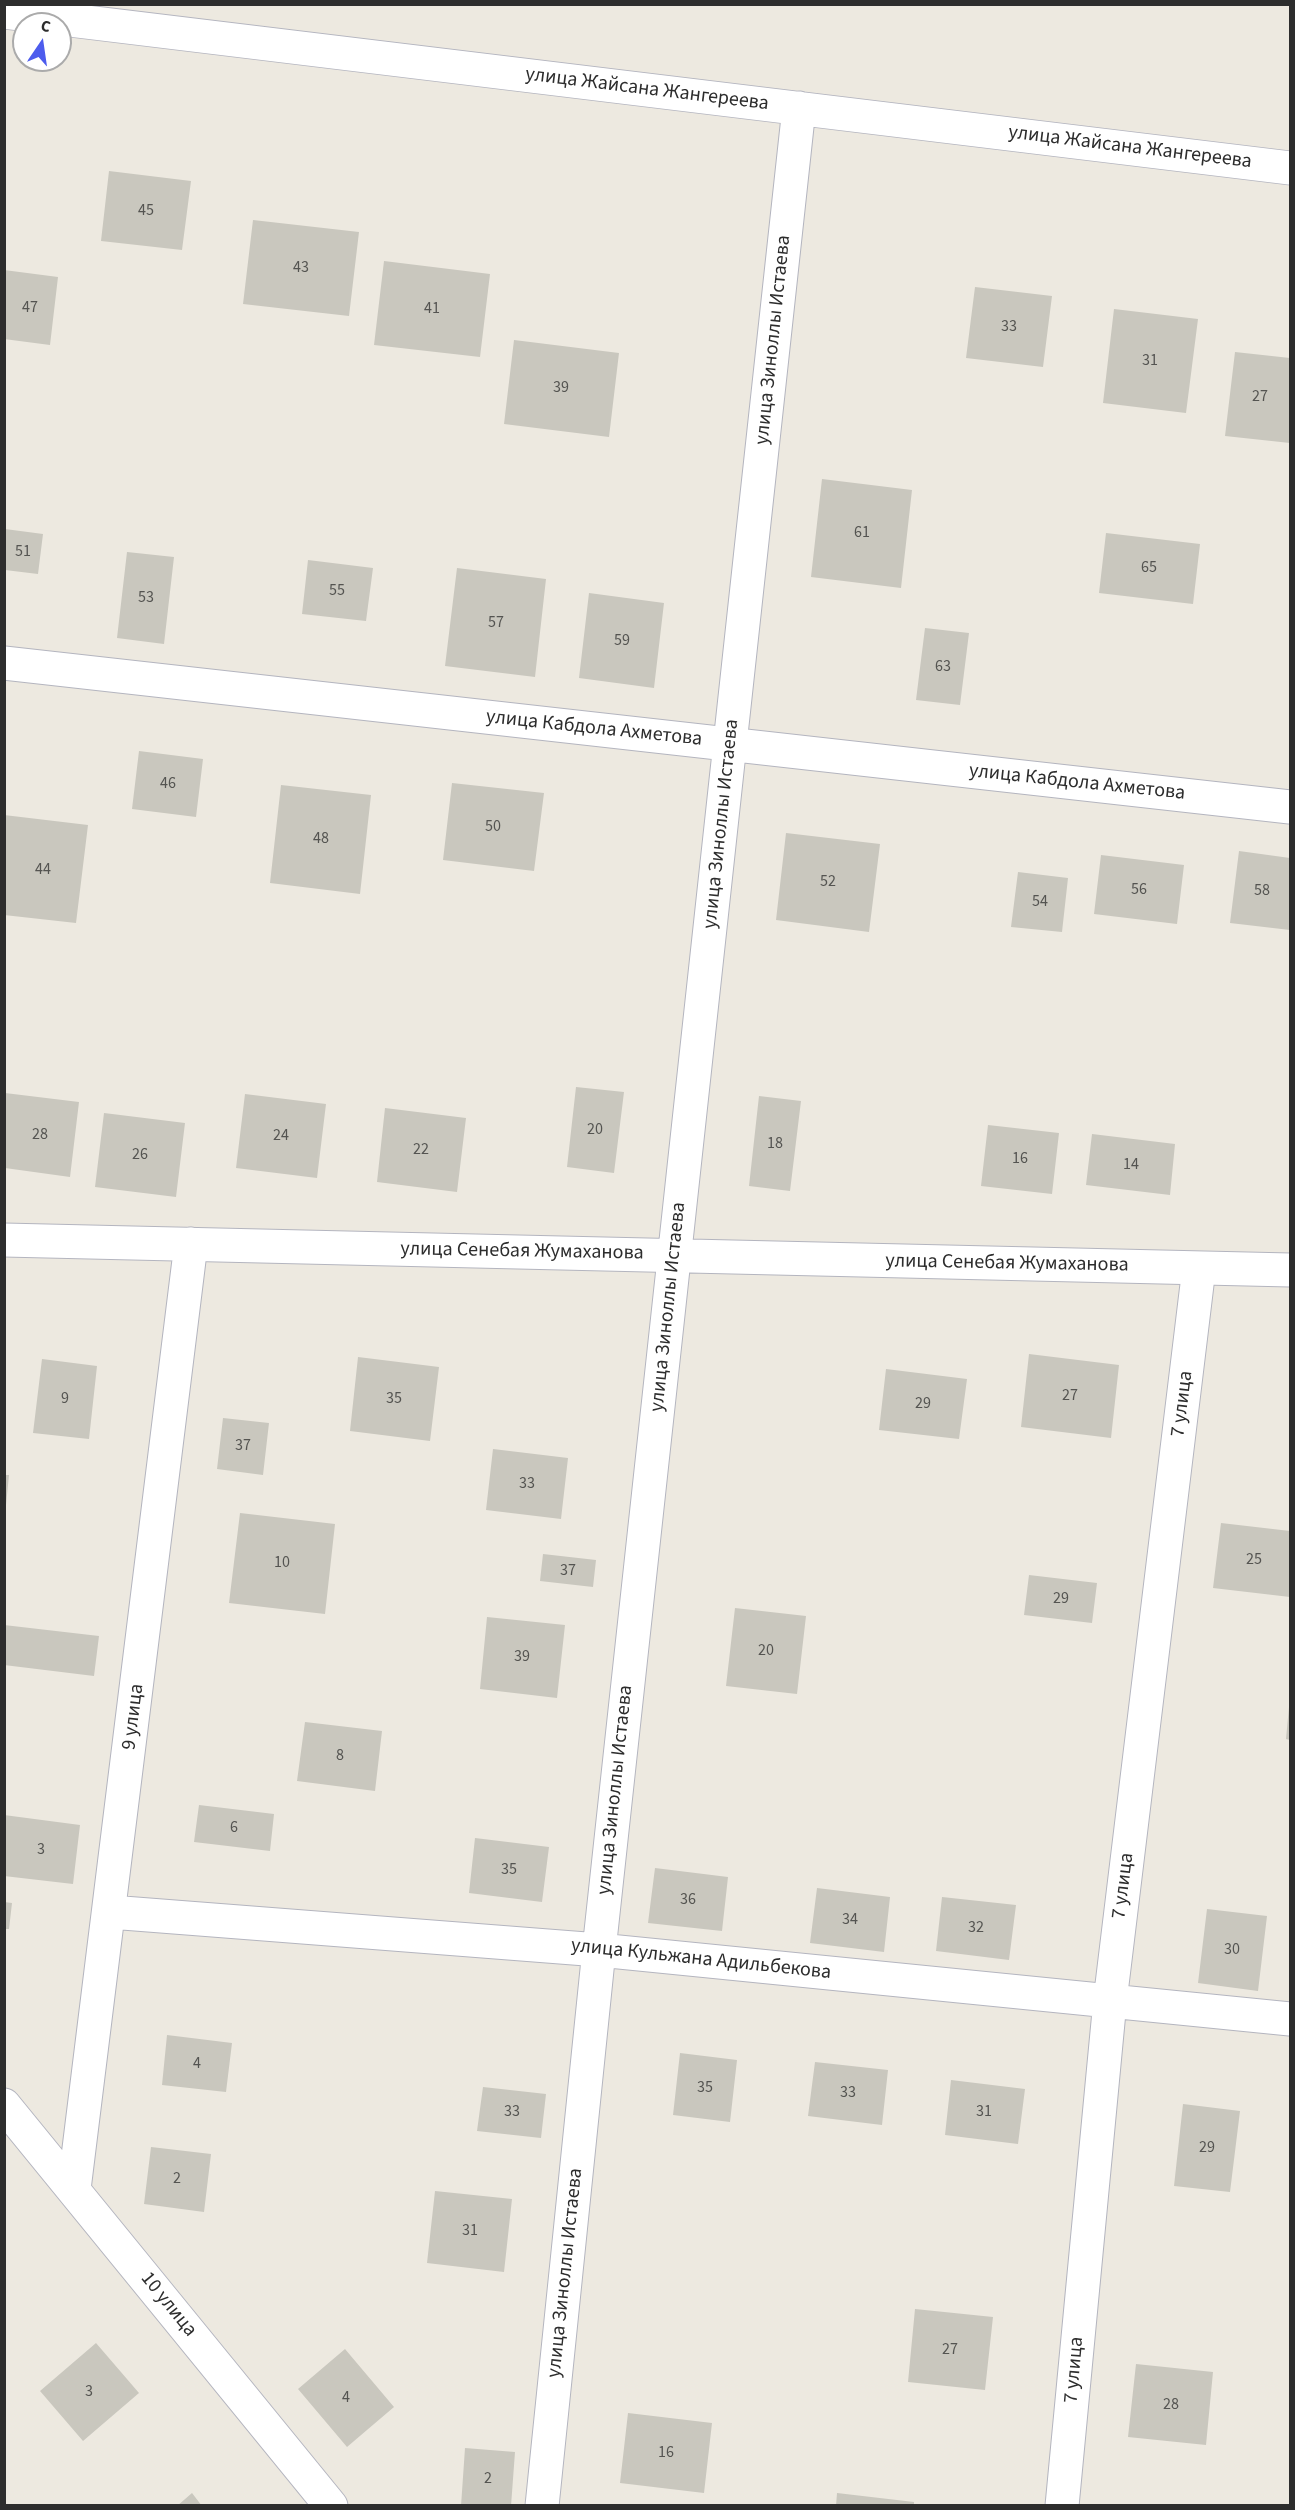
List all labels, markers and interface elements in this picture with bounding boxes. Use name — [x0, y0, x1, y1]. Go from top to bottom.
north arrow — [12, 12, 72, 72]
text: С — [39, 15, 53, 38]
street label: улица Жайсана Жангереева — [524, 63, 770, 117]
street label: улица Жайсана Жангереева — [1007, 121, 1253, 175]
house number: 45 — [138, 201, 154, 221]
street label: улица Зиноллы Истаева — [751, 234, 797, 446]
house number: 43 — [293, 258, 309, 278]
house number: 47 — [22, 298, 38, 318]
house number: 41 — [424, 299, 440, 319]
house number: 33 — [1001, 317, 1017, 337]
house number: 31 — [1142, 351, 1158, 371]
house number: 39 — [553, 378, 569, 398]
house number: 27 — [1252, 387, 1268, 407]
house number: 61 — [854, 523, 870, 543]
house number: 51 — [15, 542, 31, 562]
house number: 65 — [1141, 558, 1157, 578]
house number: 55 — [329, 581, 345, 601]
house number: 53 — [138, 588, 154, 608]
house number: 57 — [488, 613, 504, 633]
house number: 59 — [614, 631, 630, 651]
house number: 63 — [935, 657, 951, 677]
street label: улица Кабдола Ахметова — [485, 706, 703, 752]
street label: улица Зиноллы Истаева — [699, 718, 745, 930]
street label: улица Кабдола Ахметова — [968, 760, 1186, 806]
house number: 46 — [160, 774, 176, 794]
house number: 50 — [485, 817, 501, 837]
house number: 48 — [313, 829, 329, 849]
house number: 44 — [35, 860, 51, 880]
house number: 52 — [820, 872, 836, 892]
house number: 56 — [1131, 880, 1147, 900]
house number: 58 — [1254, 881, 1270, 901]
house number: 54 — [1032, 892, 1048, 912]
house number: 20 — [587, 1120, 603, 1140]
house number: 28 — [32, 1125, 48, 1145]
house number: 24 — [273, 1126, 289, 1146]
house number: 18 — [767, 1134, 783, 1154]
house number: 22 — [413, 1140, 429, 1160]
house number: 26 — [132, 1145, 148, 1165]
house number: 16 — [1012, 1149, 1028, 1169]
house number: 14 — [1123, 1155, 1139, 1175]
street label: улица Зиноллы Истаева — [646, 1201, 692, 1413]
street label: улица Сенебая Жумаханова — [400, 1238, 644, 1266]
street label: улица Сенебая Жумаханова — [885, 1250, 1129, 1278]
street label: 7 улица — [1167, 1370, 1199, 1438]
house number: 27 — [1062, 1386, 1078, 1406]
house number: 9 — [61, 1389, 69, 1409]
house number: 35 — [386, 1389, 402, 1409]
house number: 29 — [915, 1394, 931, 1414]
house number: 37 — [235, 1436, 251, 1456]
house number: 33 — [519, 1474, 535, 1494]
house number: 25 — [1246, 1550, 1262, 1570]
house number: 10 — [274, 1553, 290, 1573]
house number: 37 — [560, 1561, 576, 1581]
house number: 29 — [1053, 1589, 1069, 1609]
house number: 20 — [758, 1641, 774, 1661]
house number: 39 — [514, 1647, 530, 1667]
street label: 9 улица — [118, 1683, 150, 1751]
street label: улица Зиноллы Истаева — [593, 1684, 639, 1896]
house number: 8 — [336, 1746, 344, 1766]
house number: 6 — [230, 1818, 238, 1838]
house number: 3 — [37, 1840, 45, 1860]
street label: 7 улица — [1108, 1852, 1140, 1920]
house number: 35 — [501, 1860, 517, 1880]
house number: 36 — [680, 1890, 696, 1910]
house number: 34 — [842, 1910, 858, 1930]
house number: 32 — [968, 1918, 984, 1938]
street label: улица Кульжана Адильбекова — [570, 1934, 832, 1986]
house number: 30 — [1224, 1940, 1240, 1960]
house number: 4 — [193, 2054, 201, 2074]
house number: 35 — [697, 2078, 713, 2098]
house number: 33 — [840, 2083, 856, 2103]
house number: 33 — [504, 2102, 520, 2122]
house number: 31 — [976, 2102, 992, 2122]
house number: 29 — [1199, 2138, 1215, 2158]
street label: улица Зиноллы Истаева — [543, 2167, 589, 2379]
house number: 2 — [173, 2169, 181, 2189]
house number: 31 — [462, 2221, 478, 2241]
street label: 10 улица — [135, 2268, 201, 2342]
street label: 7 улица — [1060, 2336, 1090, 2404]
house number: 27 — [942, 2340, 958, 2360]
house number: 3 — [85, 2382, 93, 2402]
house number: 4 — [342, 2388, 350, 2408]
house number: 28 — [1163, 2395, 1179, 2415]
house number: 16 — [658, 2443, 674, 2463]
house number: 2 — [484, 2469, 492, 2489]

